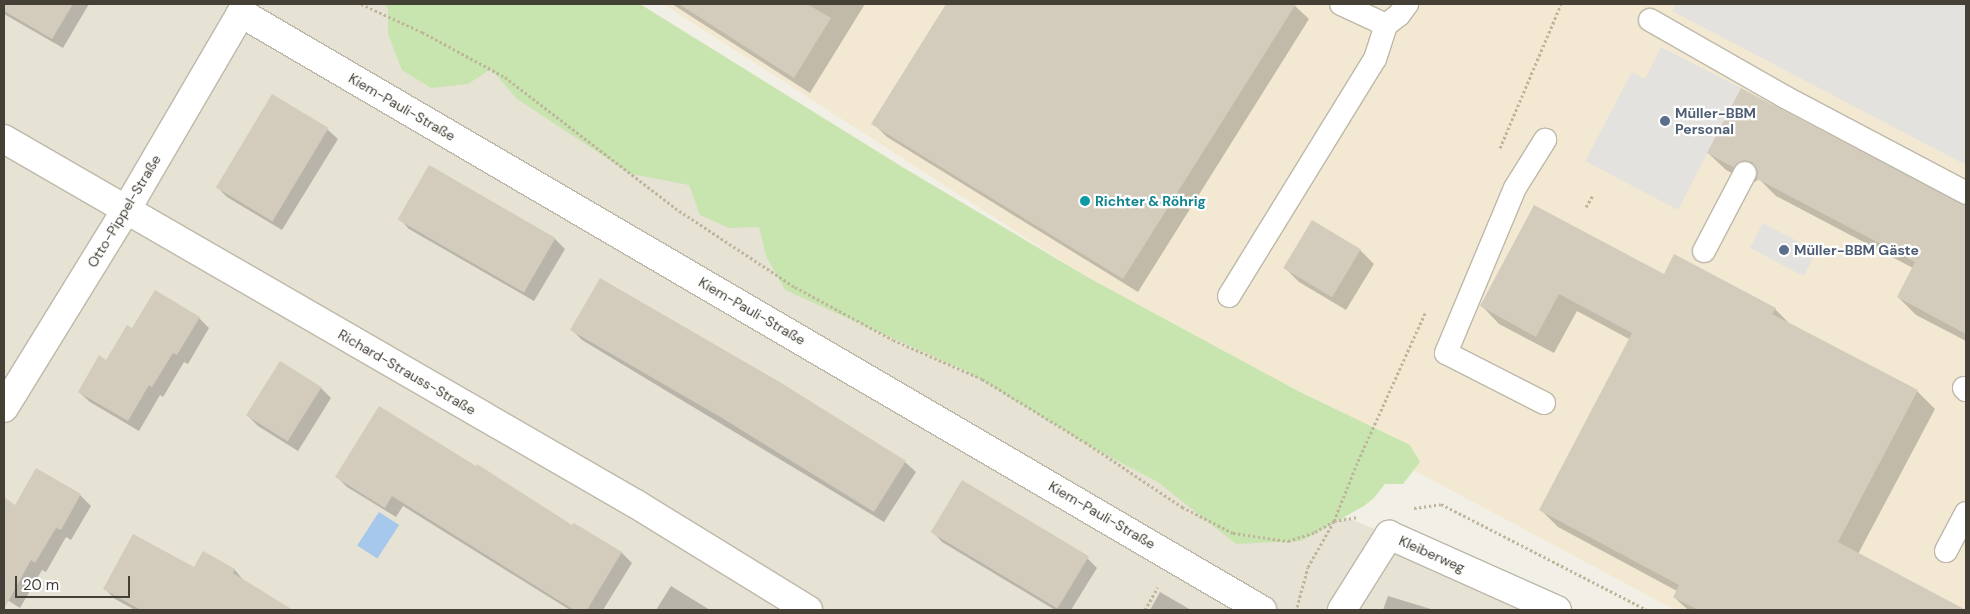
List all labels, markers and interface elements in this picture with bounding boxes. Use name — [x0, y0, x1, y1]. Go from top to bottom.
street label: Kiem-Pauli-Straße — [346, 70, 458, 144]
place label: Müller-BBM Personal — [1675, 105, 1756, 138]
marker: Müller-BBM Personal — [1659, 115, 1671, 127]
street label: Otto-Pippel-Straße — [84, 152, 164, 270]
place label: Richter & Röhrig — [1095, 193, 1206, 209]
marker: Richter & Röhrig — [1079, 195, 1091, 207]
place label: Müller-BBM Gäste — [1794, 242, 1919, 258]
marker: Müller-BBM Gäste — [1778, 244, 1790, 256]
street label: Kiem-Pauli-Straße — [696, 274, 808, 348]
street label: Richard-Strauss-Straße — [335, 326, 479, 418]
street label: Kiem-Pauli-Straße — [1046, 478, 1158, 552]
street label: Kleiberweg — [1396, 532, 1468, 576]
scale bar — [18, 566, 132, 598]
text: 20 m — [23, 575, 59, 595]

